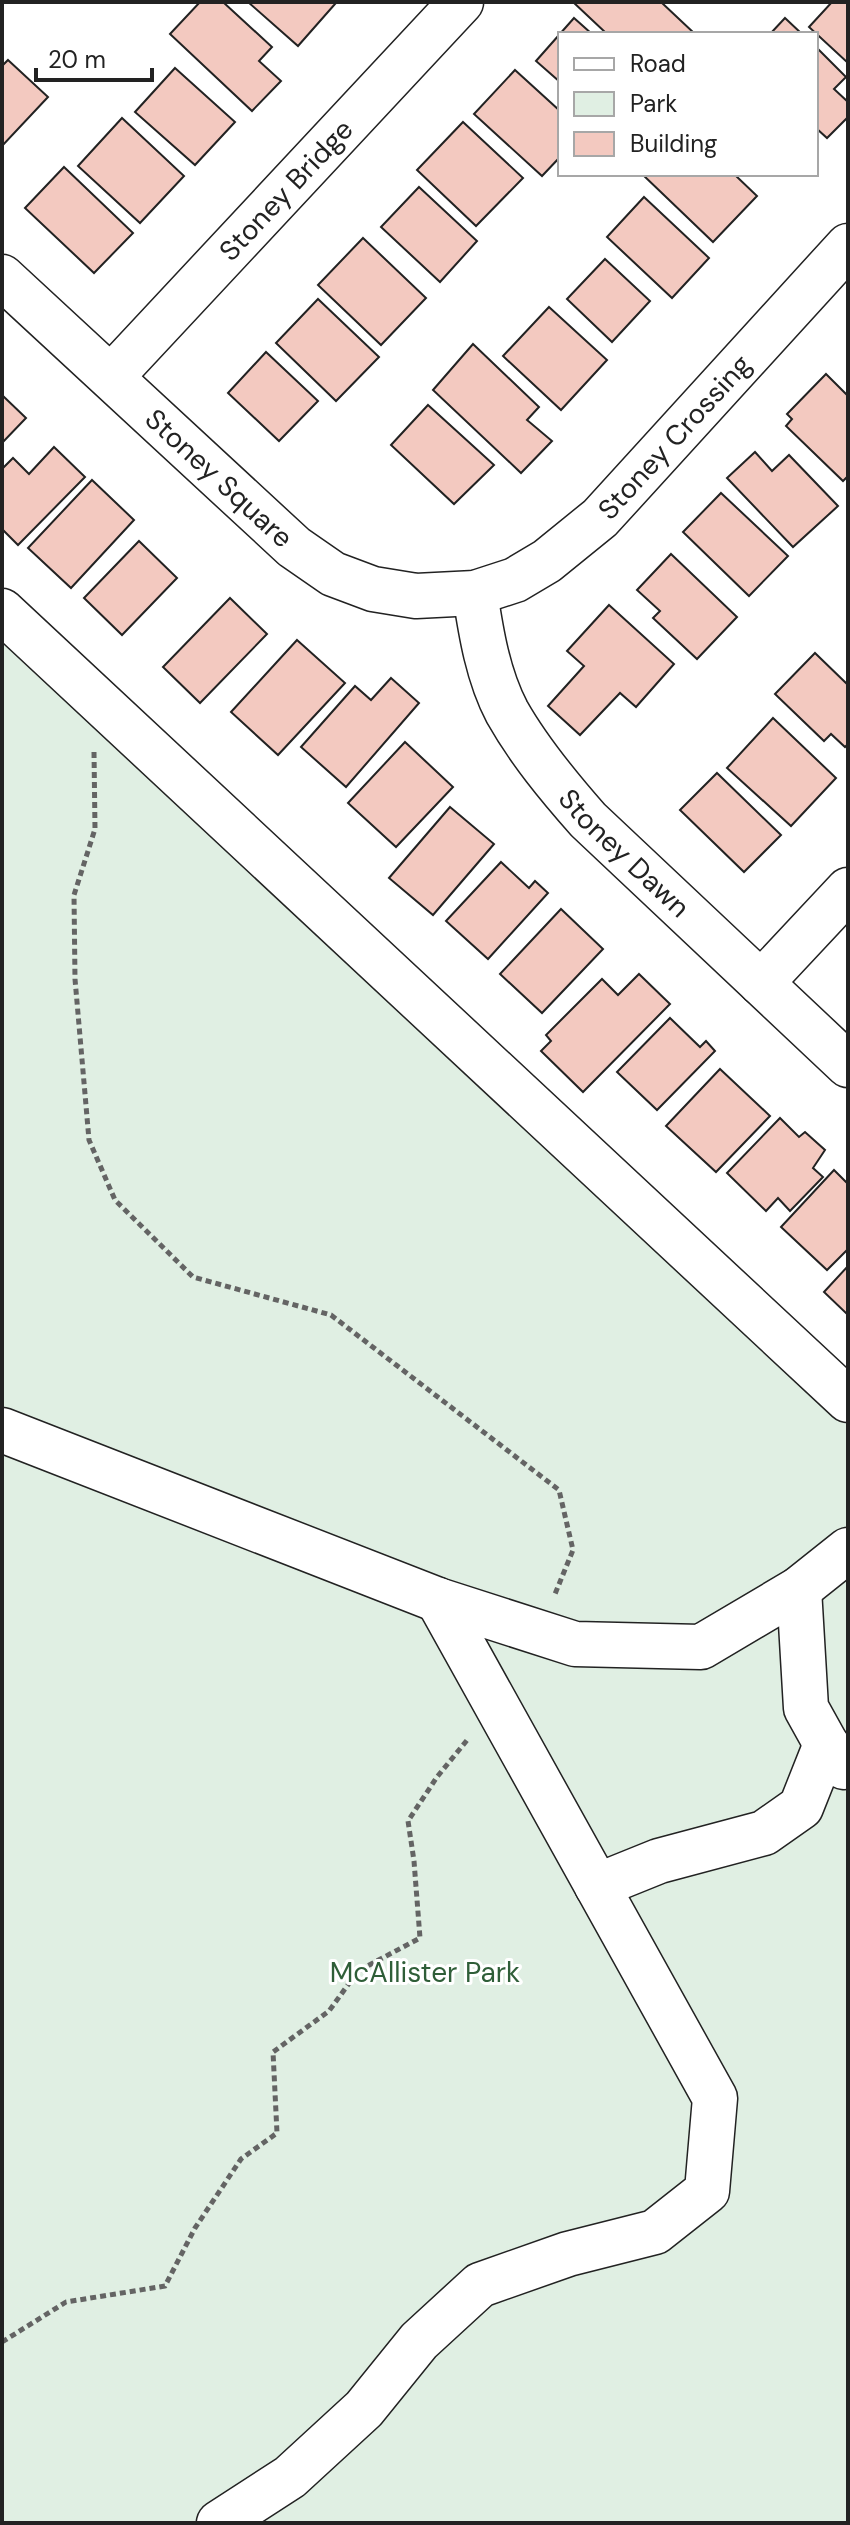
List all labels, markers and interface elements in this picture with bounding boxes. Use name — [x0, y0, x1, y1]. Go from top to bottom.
scale bar — [36, 32, 152, 82]
legend — [558, 32, 818, 176]
text: 20 m — [48, 44, 106, 75]
text: Road — [630, 48, 686, 79]
text: Park — [630, 88, 677, 119]
street label: Stoney Bridge — [211, 112, 361, 269]
text: Building — [630, 128, 717, 159]
street label: Stoney Crossing — [590, 347, 759, 527]
street label: Stoney Square — [137, 401, 301, 556]
street label: Stoney Dawn — [550, 781, 698, 926]
park label: McAllister Park — [330, 1954, 520, 1991]

